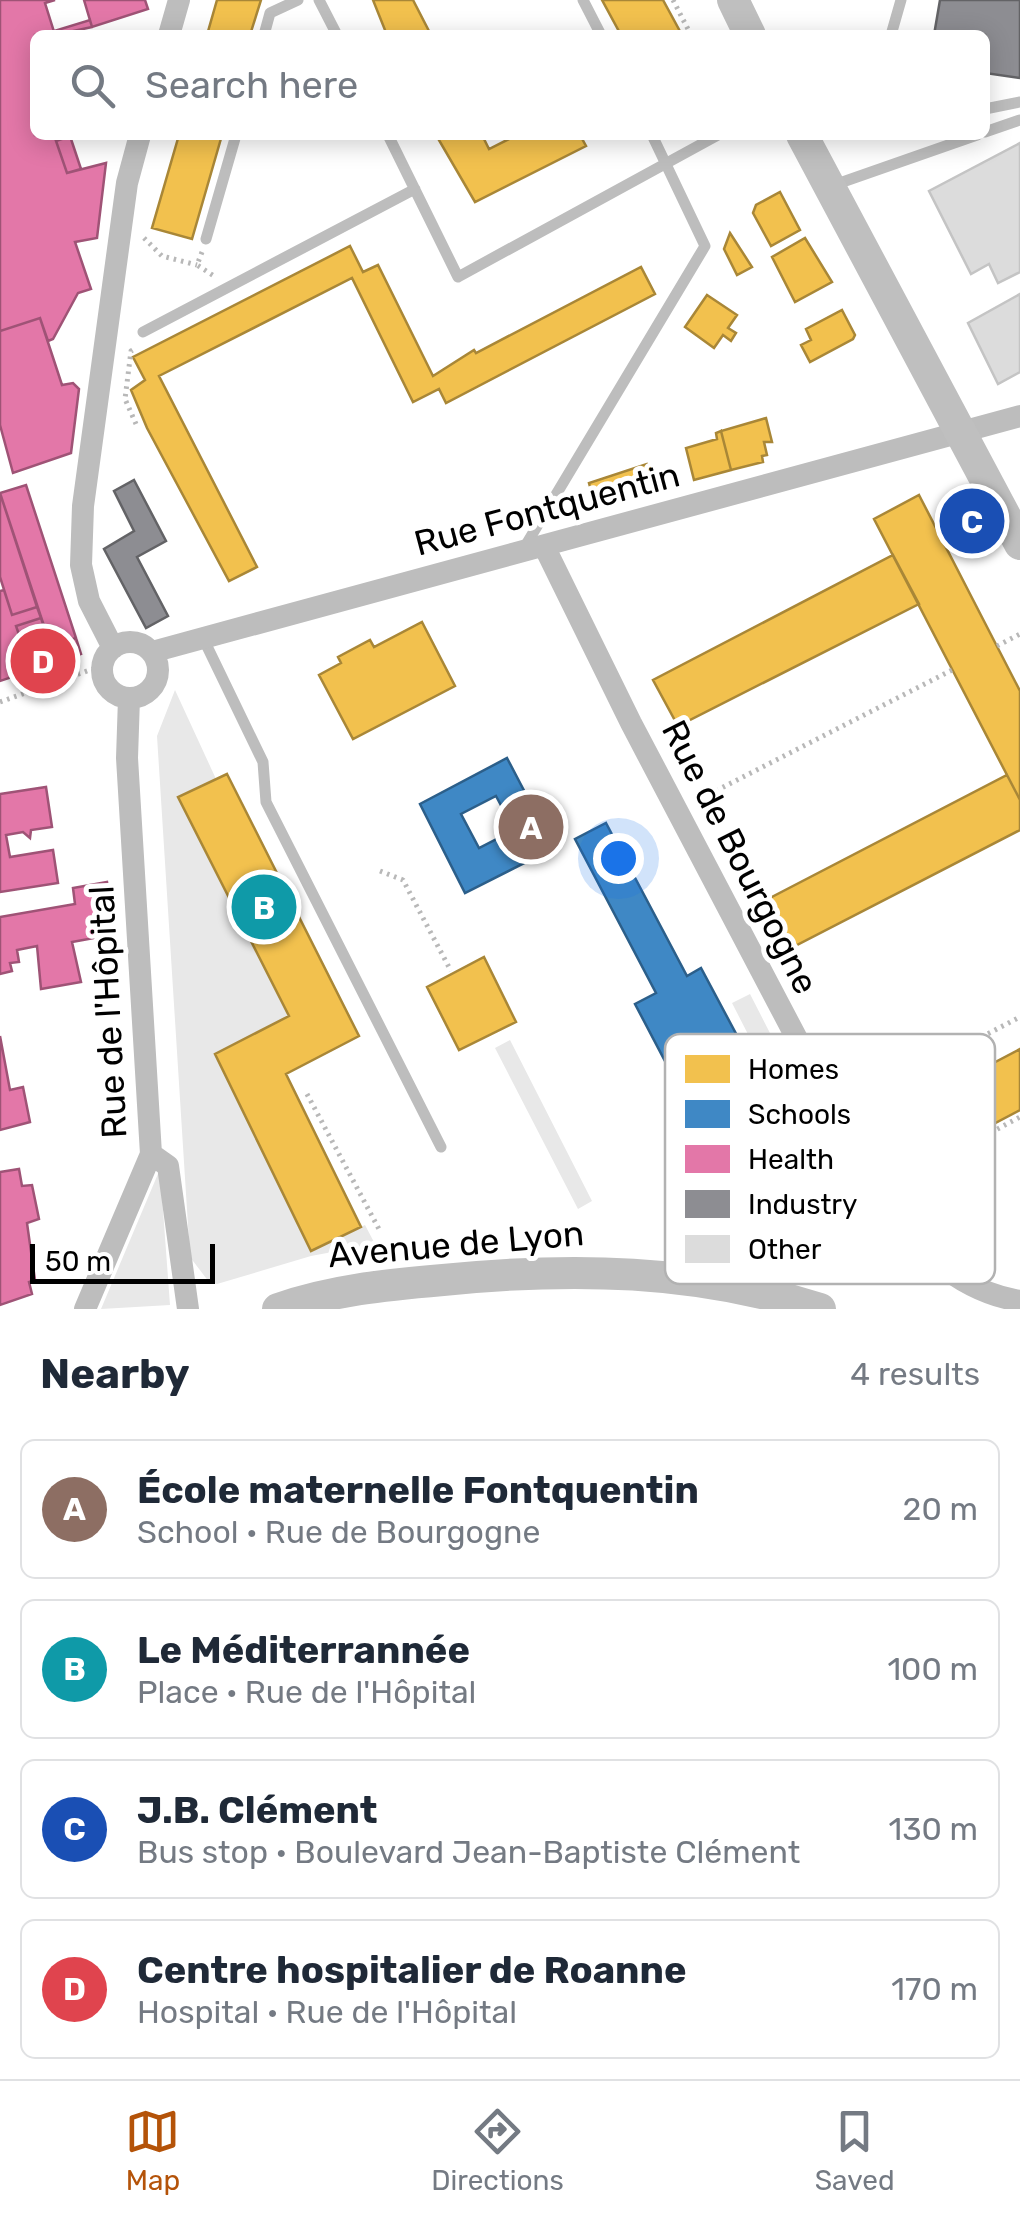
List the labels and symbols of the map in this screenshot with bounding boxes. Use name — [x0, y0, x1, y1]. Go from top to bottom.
street label: Rue Fontquentin — [410, 453, 684, 565]
pin: C — [940, 484, 1004, 558]
pin: D — [10, 624, 76, 698]
street label: Rue de Bourgogne — [653, 713, 827, 1001]
pin: A — [498, 790, 564, 864]
your location — [593, 833, 644, 884]
pin: B — [232, 870, 296, 944]
street label: Rue de l'Hôpital — [80, 884, 136, 1140]
legend — [665, 1034, 995, 1284]
text: Homes — [748, 1053, 839, 1086]
text: Schools — [748, 1098, 851, 1131]
text: Health — [748, 1143, 834, 1176]
text: Industry — [748, 1188, 857, 1221]
street label: Avenue de Lyon — [326, 1212, 586, 1276]
text: Other — [748, 1233, 822, 1266]
scale bar — [30, 1239, 215, 1284]

